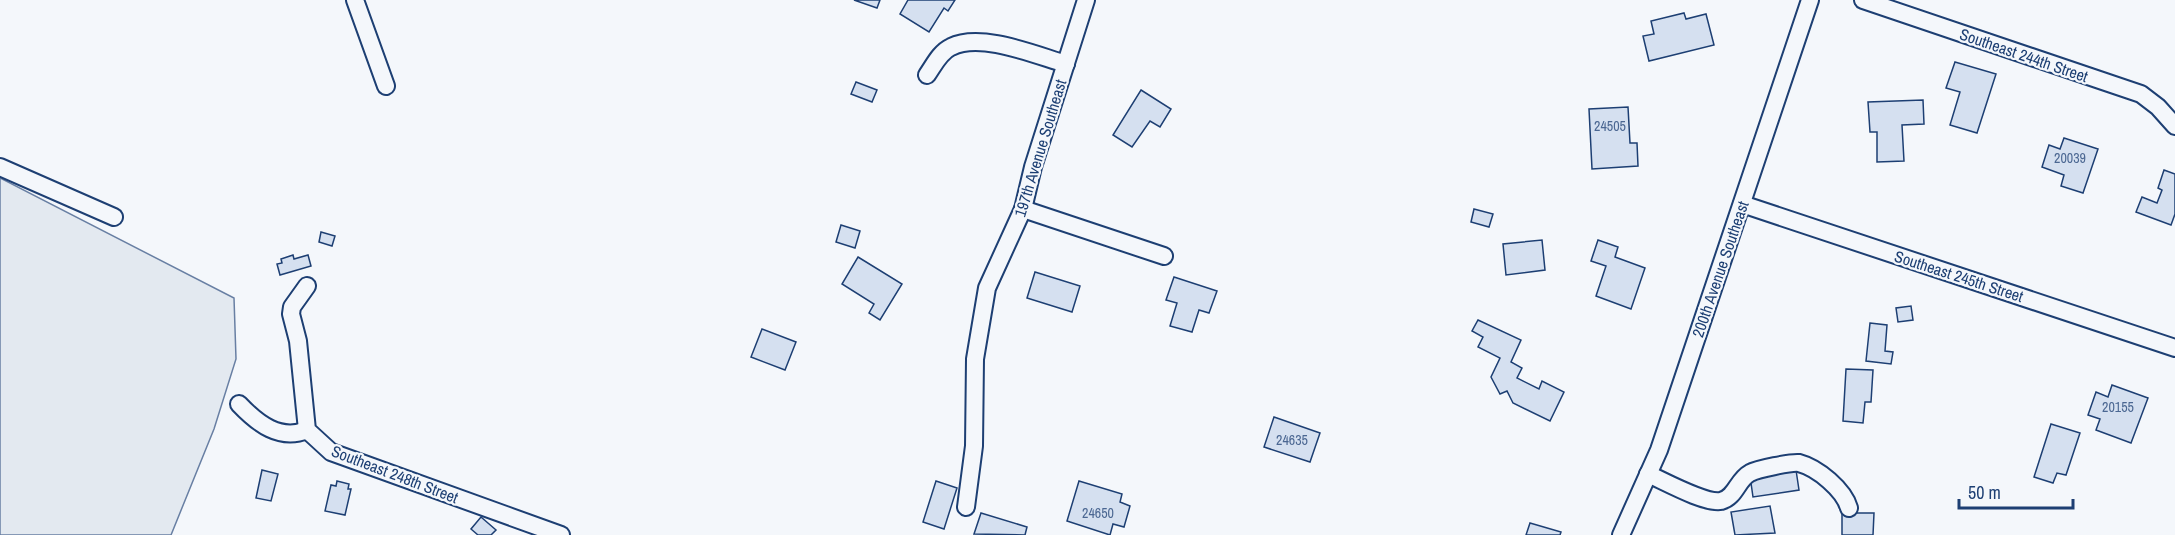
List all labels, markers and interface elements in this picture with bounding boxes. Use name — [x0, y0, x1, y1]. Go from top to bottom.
street label: Southeast 244th Street — [1957, 23, 2091, 87]
street label: 197th Avenue Southeast — [1009, 76, 1071, 219]
house number: 24505 — [1594, 117, 1626, 135]
house number: 20039 — [2054, 149, 2086, 167]
street label: 200th Avenue Southeast — [1686, 198, 1754, 340]
street label: Southeast 245th Street — [1892, 245, 2027, 307]
house number: 20155 — [2102, 398, 2134, 416]
house number: 24635 — [1276, 431, 1308, 449]
street label: Southeast 248th Street — [328, 440, 462, 508]
scale bar — [1959, 472, 2073, 510]
text: 50 m — [1968, 480, 2001, 505]
house number: 24650 — [1082, 504, 1114, 522]

